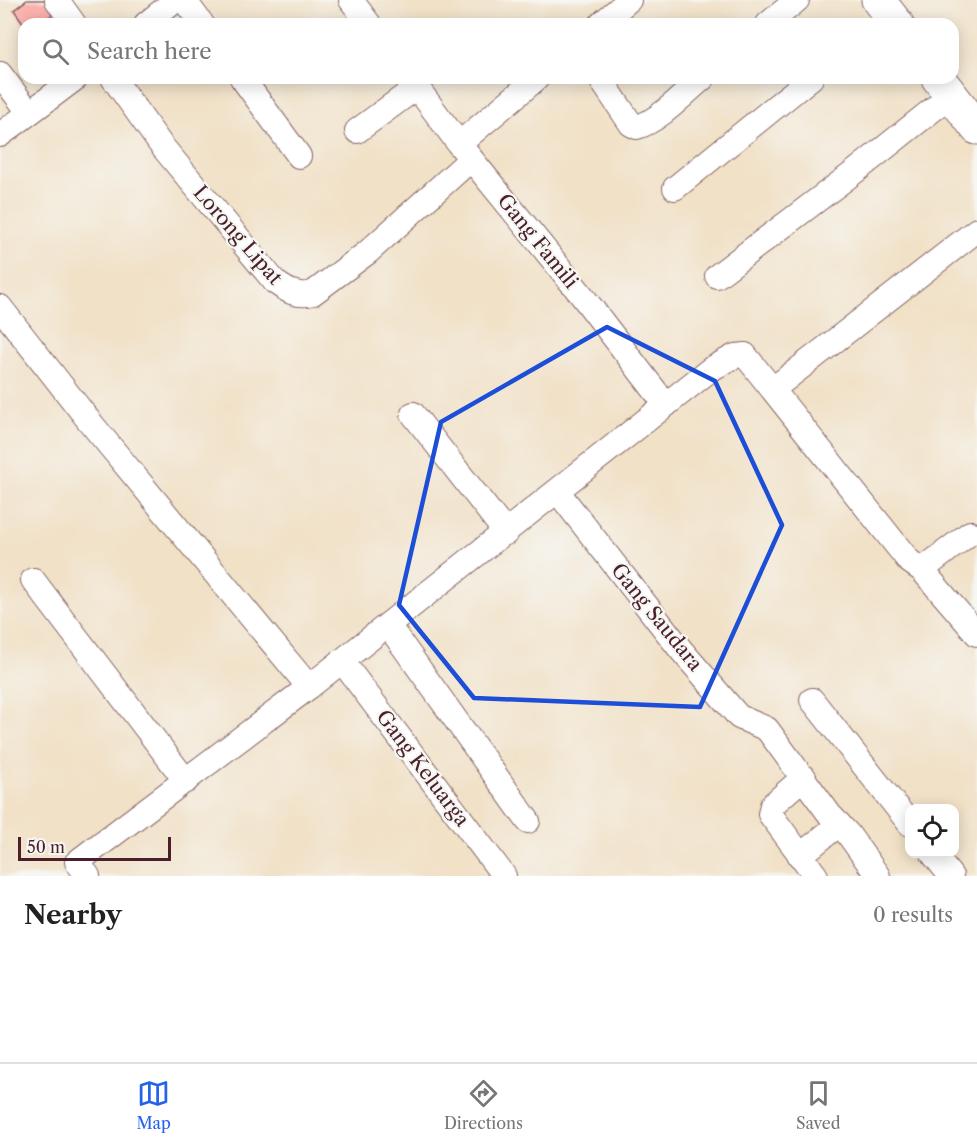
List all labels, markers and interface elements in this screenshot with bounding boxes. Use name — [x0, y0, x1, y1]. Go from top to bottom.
search box — [18, 18, 959, 84]
icon: search — [39, 35, 72, 68]
text: Search here — [87, 38, 212, 65]
street label: Lorong Lipat — [188, 181, 288, 289]
street label: Gang Famili — [493, 189, 583, 293]
street label: Gang Saudara — [606, 558, 708, 676]
street label: Gang Keluarga — [371, 705, 475, 831]
map controls — [905, 804, 959, 858]
button: locate — [905, 804, 959, 858]
scale bar — [18, 834, 171, 862]
text: 50 m — [27, 837, 65, 857]
text: Nearby — [24, 899, 122, 931]
text: 0 results — [873, 903, 953, 927]
tab: Map — [137, 1077, 171, 1133]
tab: Directions — [444, 1077, 523, 1133]
tab: Saved — [796, 1077, 840, 1133]

